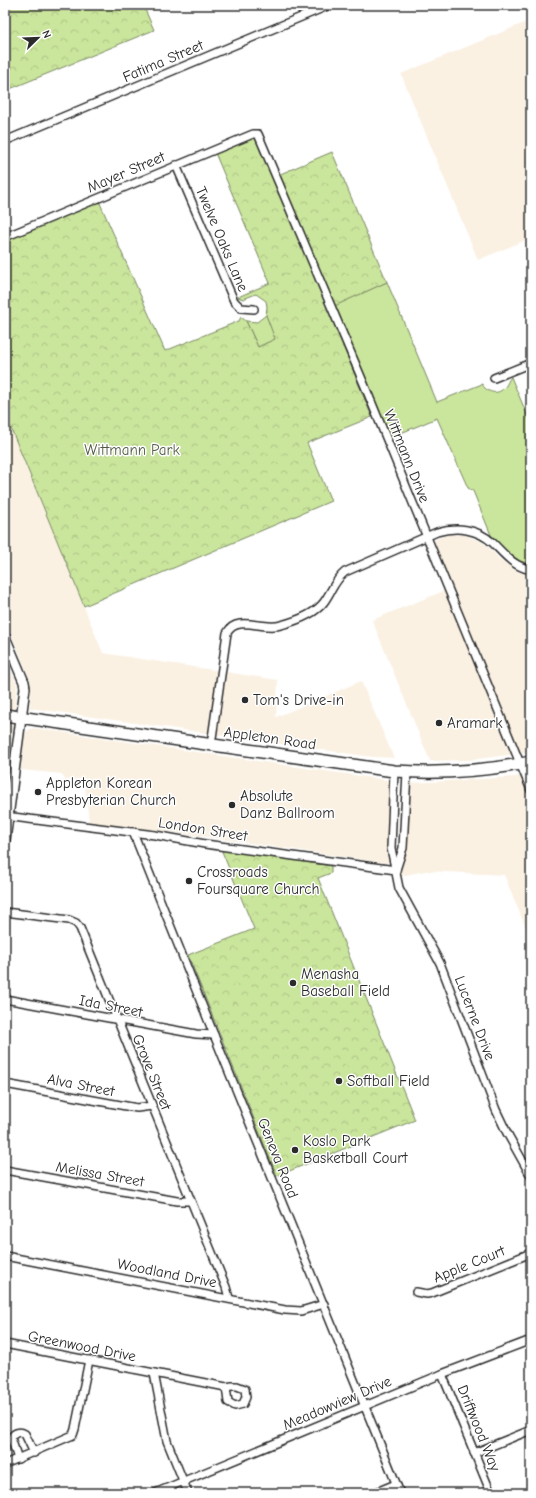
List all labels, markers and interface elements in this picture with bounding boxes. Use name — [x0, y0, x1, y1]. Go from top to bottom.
north arrow — [18, 18, 58, 58]
text: N — [39, 28, 54, 40]
street label: Fatima Street — [120, 36, 207, 86]
street label: Mayer Street — [84, 147, 168, 196]
street label: Twelve Oaks Lane — [192, 184, 252, 295]
street label: Wittmann Drive — [380, 407, 434, 506]
park label: Wittmann Park — [84, 441, 180, 459]
place label: Tom's Drive-in — [253, 691, 344, 709]
marker: Tom's Drive-in — [240, 695, 250, 705]
place label: Aramark — [447, 714, 503, 732]
marker: Aramark — [434, 718, 444, 728]
street label: Appleton Road — [223, 723, 317, 753]
place label: Appleton Korean Presbyterian Church — [46, 774, 176, 809]
marker: Appleton Korean Presbyterian Church — [33, 787, 43, 797]
place label: Absolute Danz Ballroom — [240, 787, 335, 822]
marker: Absolute Danz Ballroom — [227, 800, 237, 810]
street label: London Street — [157, 813, 250, 845]
place label: Crossroads Foursquare Church — [197, 863, 320, 898]
marker: Crossroads Foursquare Church — [184, 876, 194, 886]
place label: Menasha Baseball Field — [301, 965, 390, 1000]
street label: Lucerne Drive — [451, 973, 499, 1063]
marker: Menasha Baseball Field — [288, 978, 298, 988]
street label: Ida Street — [78, 991, 145, 1021]
street label: Grove Street — [129, 1031, 176, 1113]
street label: Alva Street — [46, 1070, 117, 1100]
place label: Softball Field — [347, 1072, 430, 1090]
marker: Softball Field — [334, 1076, 344, 1086]
street label: Geneva Road — [254, 1115, 302, 1201]
place label: Koslo Park Basketball Court — [303, 1132, 408, 1167]
marker: Koslo Park Basketball Court — [290, 1145, 300, 1155]
street label: Melissa Street — [54, 1157, 146, 1191]
street label: Apple Court — [431, 1241, 508, 1286]
street label: Woodland Drive — [116, 1255, 219, 1292]
street label: Greenwood Drive — [27, 1327, 138, 1365]
street label: Meadowview Drive — [280, 1372, 394, 1434]
street label: Driftwood Way — [454, 1382, 505, 1474]

